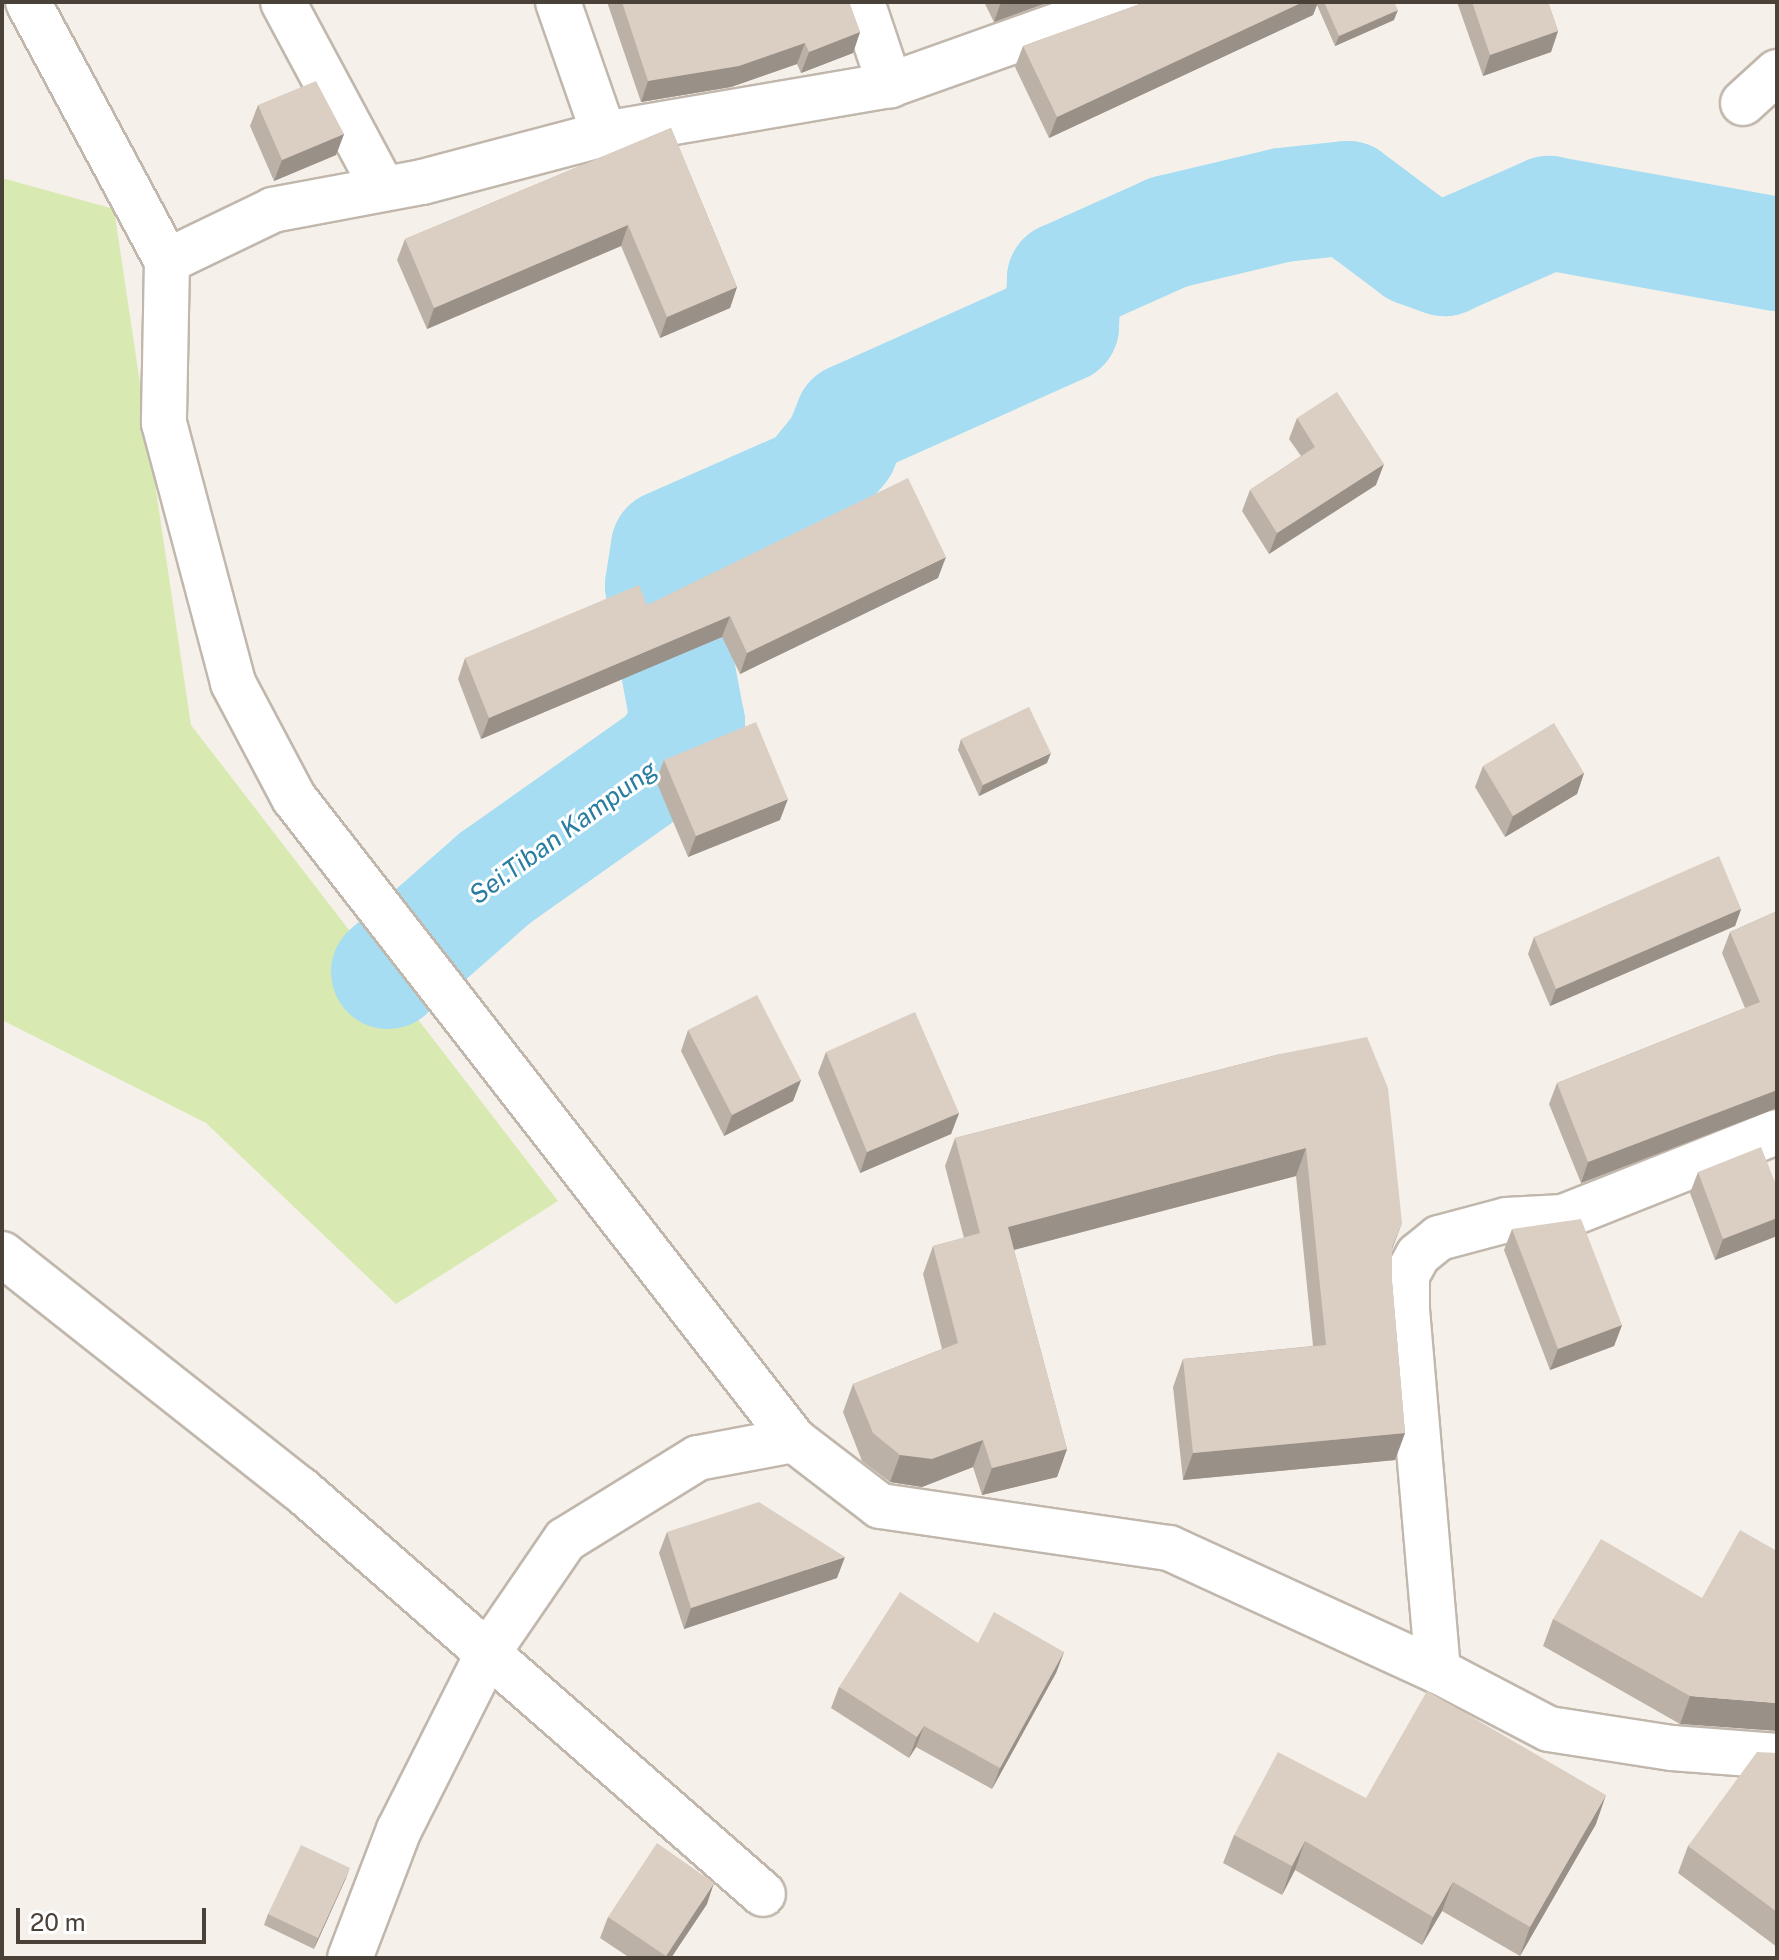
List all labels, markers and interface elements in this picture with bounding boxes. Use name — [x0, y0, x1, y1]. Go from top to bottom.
water label: Sei.Tiban Kampung — [463, 753, 663, 911]
scale bar — [20, 1892, 210, 1942]
text: 20 m — [30, 1908, 86, 1936]

